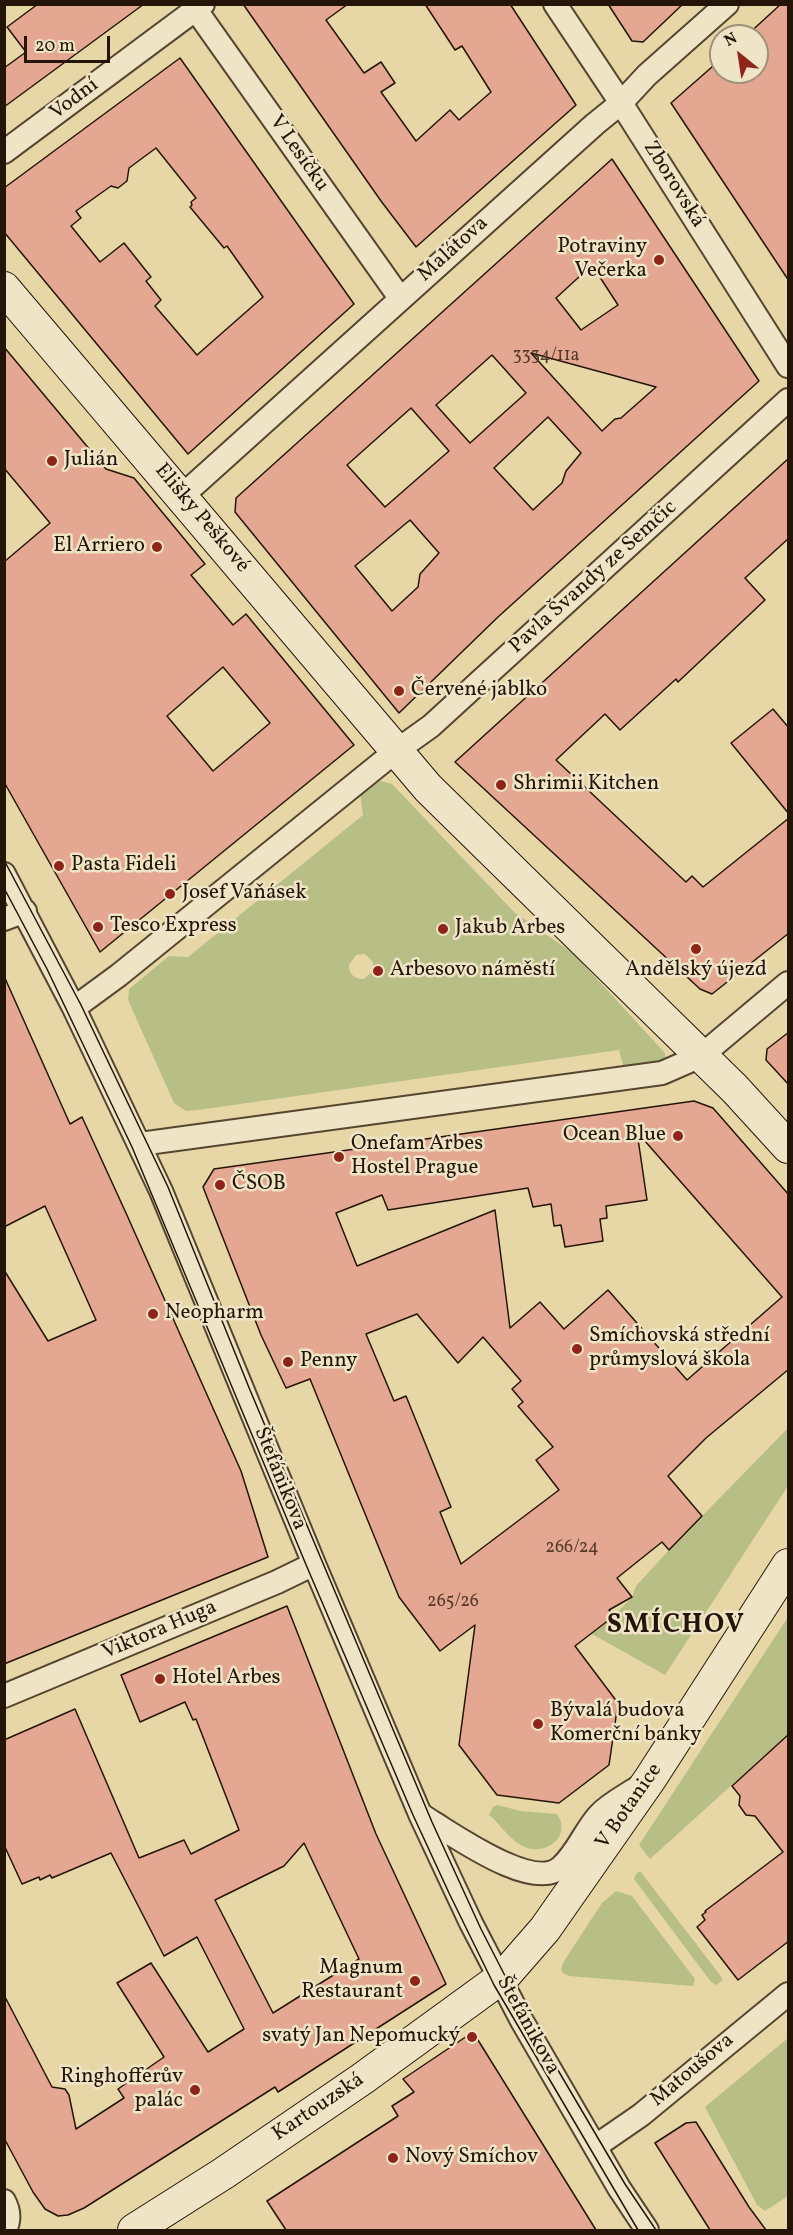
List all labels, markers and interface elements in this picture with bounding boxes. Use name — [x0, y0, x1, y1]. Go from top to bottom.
scale bar — [27, 24, 112, 62]
north arrow — [709, 24, 769, 84]
text: N — [720, 28, 742, 53]
text: 20 m — [35, 34, 75, 59]
street label: Vodní — [46, 74, 104, 126]
street label: V Lesíčku — [263, 111, 333, 197]
street label: Zborovská — [636, 137, 710, 233]
street label: Malátova — [414, 212, 494, 288]
place label: Potraviny Večerka — [558, 235, 647, 285]
marker: Potraviny Večerka — [652, 253, 666, 267]
house number: 3334/11a — [512, 346, 580, 368]
place label: Julián — [64, 448, 118, 474]
marker: Julián — [45, 454, 59, 468]
street label: Elišky Peškové — [148, 459, 254, 579]
street label: Pavla Švandy ze Semčic — [505, 496, 683, 660]
place label: El Arriero — [53, 534, 145, 560]
marker: El Arriero — [150, 540, 164, 554]
place label: Červené jablko — [411, 678, 547, 704]
marker: Červené jablko — [392, 684, 406, 698]
place label: Shrimii Kitchen — [513, 772, 659, 798]
marker: Shrimii Kitchen — [494, 778, 508, 792]
place label: Pasta Fideli — [71, 853, 177, 879]
marker: Pasta Fideli — [52, 859, 66, 873]
place label: Josef Vaňásek — [182, 881, 307, 907]
marker: Josef Vaňásek — [163, 887, 177, 901]
place label: Tesco Express — [110, 914, 237, 940]
place label: Jakub Arbes — [455, 916, 565, 942]
marker: Tesco Express — [91, 920, 105, 934]
marker: Jakub Arbes — [436, 922, 450, 936]
marker: Andělský újezd — [689, 942, 703, 956]
place label: Arbesovo náměstí — [390, 958, 555, 984]
place label: Andělský újezd — [625, 958, 767, 984]
marker: Arbesovo náměstí — [371, 964, 385, 978]
place label: Ocean Blue — [563, 1123, 666, 1149]
marker: Ocean Blue — [671, 1129, 685, 1143]
place label: Onefam Arbes Hostel Prague — [351, 1132, 483, 1182]
marker: Onefam Arbes Hostel Prague — [332, 1150, 346, 1164]
place label: ČSOB — [232, 1172, 286, 1198]
marker: ČSOB — [213, 1178, 227, 1192]
place label: Neopharm — [165, 1301, 264, 1327]
marker: Neopharm — [146, 1307, 160, 1321]
place label: Smíchovská střední průmyslová škola — [589, 1324, 770, 1374]
marker: Smíchovská střední průmyslová škola — [570, 1342, 584, 1356]
place label: Penny — [300, 1349, 357, 1375]
marker: Penny — [281, 1355, 295, 1369]
street label: Štefánikova — [247, 1424, 311, 1534]
house number: 266/24 — [545, 1538, 599, 1560]
house number: 265/26 — [427, 1592, 479, 1614]
street label: Viktora Huga — [99, 1596, 221, 1666]
district label: SMÍCHOV — [607, 1611, 745, 1643]
place label: Hotel Arbes — [172, 1666, 281, 1692]
marker: Hotel Arbes — [153, 1672, 167, 1686]
place label: Bývalá budova Komerční banky — [550, 1699, 702, 1749]
marker: Bývalá budova Komerční banky — [531, 1717, 545, 1731]
street label: V Botanice — [591, 1759, 669, 1855]
place label: Magnum Restaurant — [301, 1956, 403, 2006]
street label: Štefánikova — [490, 1972, 564, 2080]
marker: Magnum Restaurant — [408, 1974, 422, 1988]
place label: svatý Jan Nepomucký — [262, 2024, 460, 2050]
street label: Matoušova — [646, 2029, 740, 2113]
marker: svatý Jan Nepomucký — [465, 2030, 479, 2044]
place label: Ringhofferův palác — [60, 2065, 183, 2115]
street label: Kartouzská — [268, 2068, 370, 2148]
marker: Ringhofferův palác — [188, 2083, 202, 2097]
place label: Nový Smíchov — [405, 2145, 538, 2171]
marker: Nový Smíchov — [386, 2151, 400, 2165]

